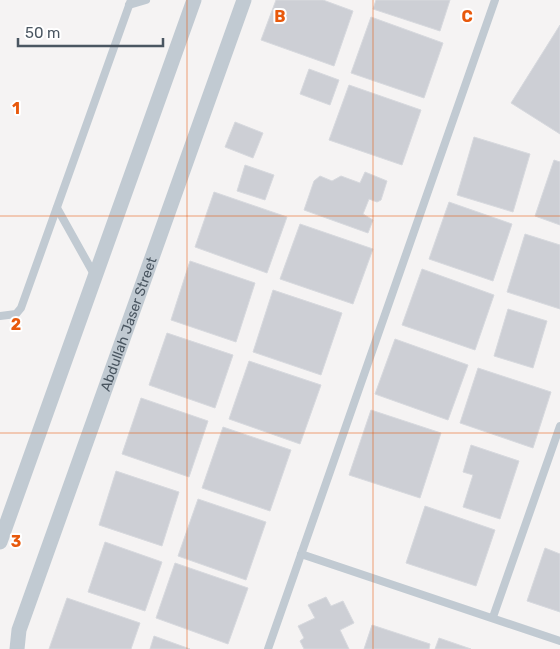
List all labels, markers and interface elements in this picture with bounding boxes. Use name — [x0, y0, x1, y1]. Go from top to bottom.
text: B — [274, 7, 286, 26]
text: C — [461, 7, 473, 26]
scale bar — [18, 15, 162, 47]
text: 50 m — [25, 24, 60, 42]
text: 1 — [12, 99, 20, 118]
street label: Abdullah Jaser Street — [97, 254, 161, 394]
text: 2 — [11, 315, 21, 334]
text: 3 — [11, 532, 21, 551]

